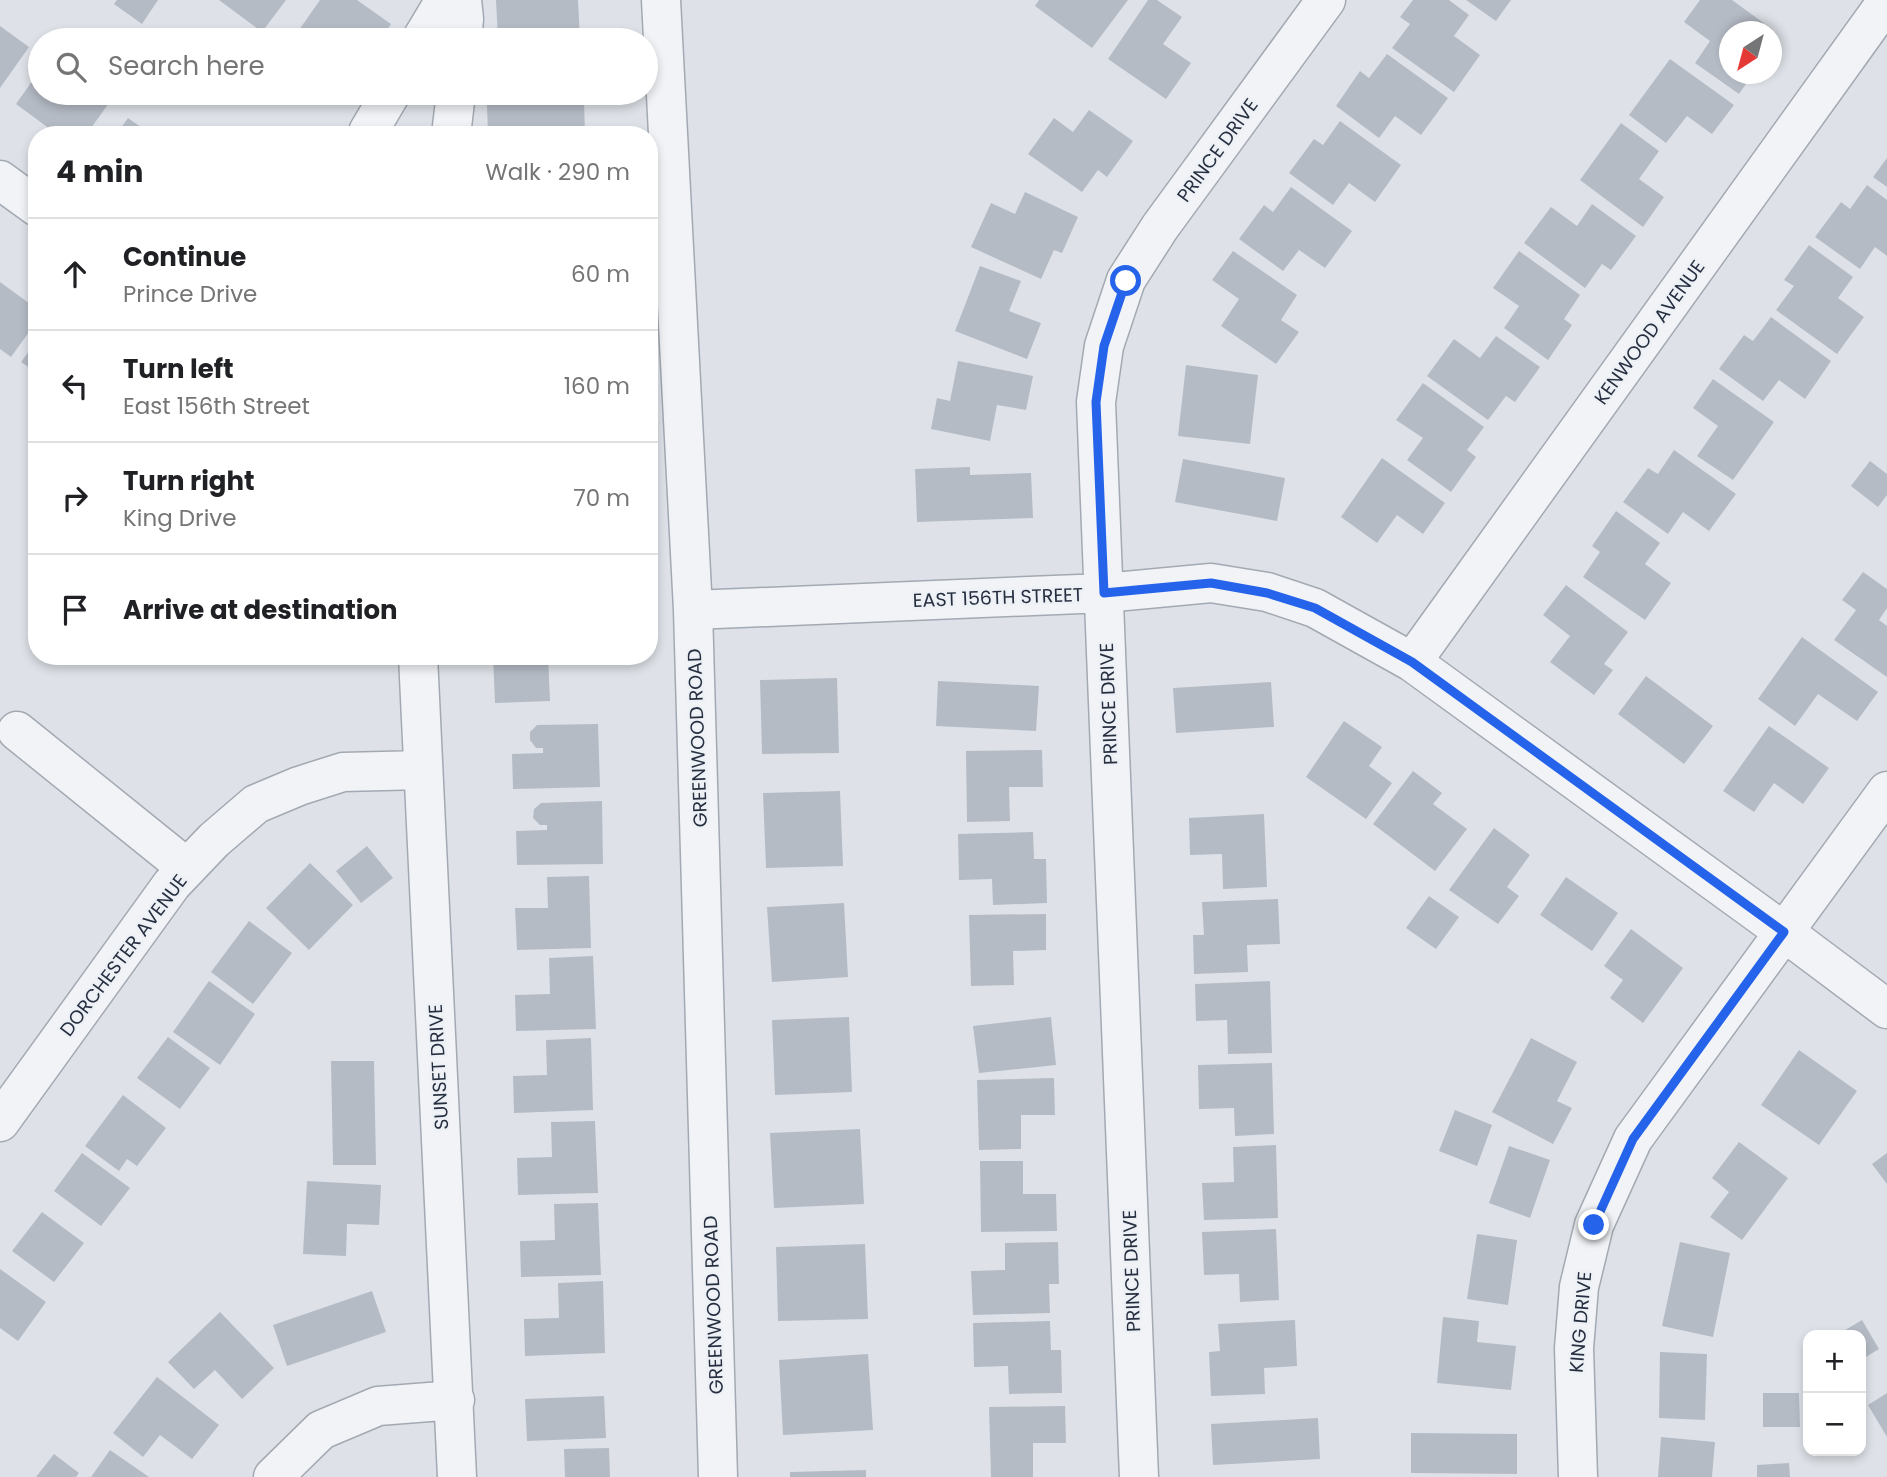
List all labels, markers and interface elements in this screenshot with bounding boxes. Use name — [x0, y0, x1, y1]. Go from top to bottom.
north arrow — [1719, 21, 1782, 84]
search box — [28, 28, 658, 105]
icon: search — [52, 48, 90, 86]
text: Search here — [108, 48, 265, 84]
street label: PRINCE DRIVE — [1171, 93, 1264, 208]
text: 4 min — [56, 150, 144, 193]
text: Walk · 290 m — [485, 156, 630, 188]
text: Continue — [123, 239, 246, 275]
street label: KENWOOD AVENUE — [1588, 254, 1711, 410]
icon: ahead — [56, 255, 94, 293]
text: 60 m — [571, 258, 630, 290]
route start — [1110, 265, 1141, 296]
text: Prince Drive — [123, 278, 257, 310]
text: Turn left — [123, 351, 234, 387]
icon: left — [56, 367, 94, 405]
text: 160 m — [564, 370, 630, 402]
text: East 156th Street — [123, 390, 310, 422]
text: Turn right — [123, 463, 255, 499]
icon: right — [56, 479, 94, 517]
text: 70 m — [573, 482, 630, 514]
text: King Drive — [123, 502, 237, 534]
street label: EAST 156TH STREET — [912, 581, 1084, 614]
icon: arrive — [56, 591, 94, 629]
text: Arrive at destination — [123, 592, 398, 628]
street label: PRINCE DRIVE — [1093, 642, 1124, 766]
street label: GREENWOOD ROAD — [681, 648, 714, 828]
street label: DORCHESTER AVENUE — [53, 869, 193, 1042]
street label: SUNSET DRIVE — [422, 1003, 455, 1131]
street label: PRINCE DRIVE — [1116, 1209, 1147, 1333]
route end — [1578, 1209, 1609, 1240]
street label: GREENWOOD ROAD — [697, 1215, 730, 1395]
street label: KING DRIVE — [1563, 1270, 1598, 1374]
map controls — [1803, 1330, 1866, 1456]
button: + — [1803, 1330, 1866, 1393]
button: − — [1803, 1393, 1866, 1456]

